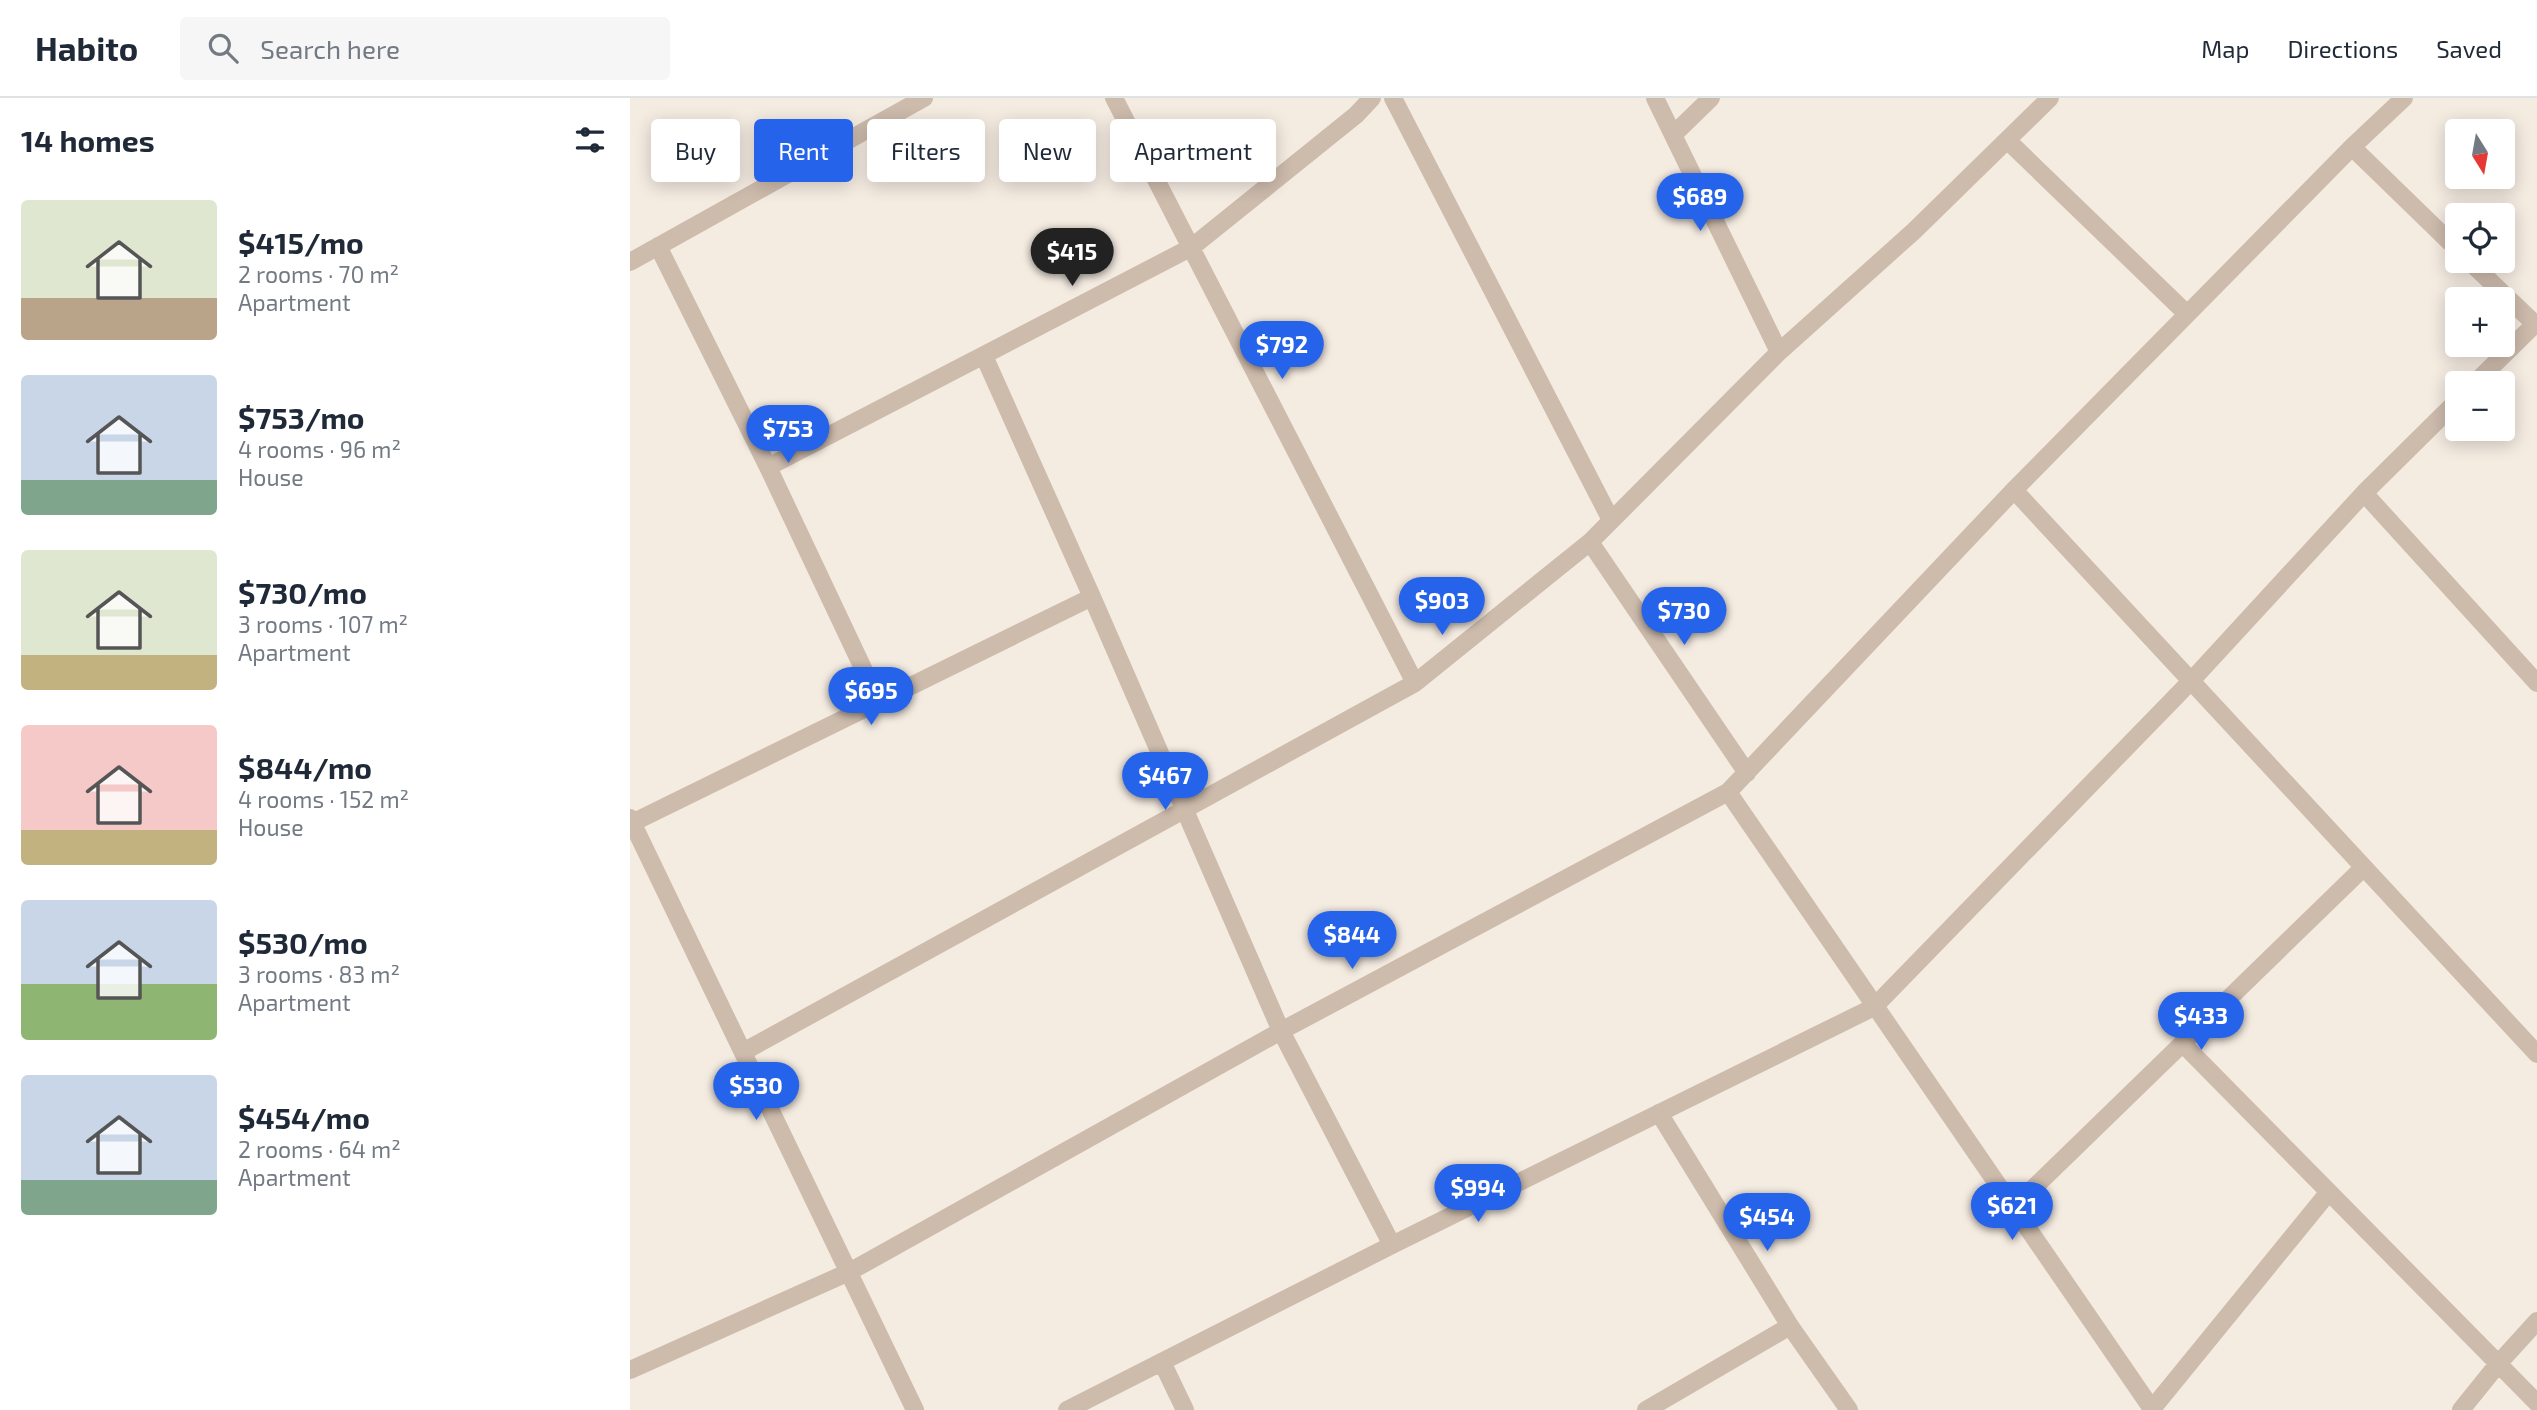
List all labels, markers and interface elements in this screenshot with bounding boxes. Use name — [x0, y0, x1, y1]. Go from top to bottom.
search box — [180, 17, 670, 80]
text: Habito — [35, 28, 138, 68]
icon: search — [204, 29, 242, 67]
text: Search here — [260, 33, 400, 64]
text: Map — [2201, 34, 2249, 63]
text: Directions — [2287, 34, 2398, 63]
text: Saved — [2436, 34, 2502, 63]
chip: Buy — [651, 119, 740, 182]
chip: Rent — [754, 119, 853, 182]
chip: Filters — [867, 119, 985, 182]
chip: New — [999, 119, 1096, 182]
chip: Apartment — [1110, 119, 1276, 182]
north arrow — [2445, 119, 2515, 189]
map controls — [2445, 119, 2515, 441]
icon: filters — [571, 121, 609, 159]
text: 14 homes — [21, 122, 155, 158]
pin: $689 — [1659, 174, 1741, 233]
text: $689 — [1673, 182, 1727, 210]
button: locate — [2445, 203, 2515, 273]
text: $415/mo — [238, 224, 364, 260]
icon: home — [77, 228, 161, 312]
pin: $415 — [1031, 228, 1113, 288]
text: $415 — [1047, 237, 1097, 265]
text: 2 rooms · 70 m² — [238, 260, 399, 288]
button: + — [2445, 287, 2515, 357]
text: Apartment — [238, 288, 351, 316]
pin: $792 — [1241, 322, 1323, 381]
text: $792 — [1256, 330, 1308, 358]
button: − — [2445, 371, 2515, 441]
text: $753/mo — [238, 399, 365, 435]
icon: home — [77, 403, 161, 487]
pin: $753 — [747, 406, 829, 465]
text: $753 — [762, 414, 814, 442]
text: 4 rooms · 96 m² — [238, 435, 401, 463]
text: House — [238, 463, 304, 491]
text: $730/mo — [238, 574, 367, 610]
icon: home — [77, 578, 161, 662]
pin: $903 — [1401, 578, 1483, 637]
text: $903 — [1415, 586, 1469, 614]
pin: $730 — [1643, 588, 1725, 647]
text: $730 — [1657, 596, 1711, 624]
text: 3 rooms · 107 m² — [238, 610, 408, 638]
text: Apartment — [238, 638, 351, 666]
pin: $695 — [830, 668, 912, 727]
text: $695 — [844, 676, 898, 704]
text: $844/mo — [238, 749, 372, 785]
pin: $467 — [1124, 752, 1206, 812]
icon: home — [77, 753, 161, 837]
text: $467 — [1138, 761, 1192, 789]
text: 4 rooms · 152 m² — [238, 785, 409, 813]
text: House — [238, 813, 304, 841]
pin: $844 — [1311, 912, 1393, 971]
text: $844 — [1324, 920, 1380, 948]
text: $530/mo — [238, 924, 368, 960]
icon: home — [77, 928, 161, 1012]
text: 3 rooms · 83 m² — [238, 960, 400, 988]
text: Apartment — [238, 988, 351, 1016]
pin: $433 — [2160, 992, 2242, 1052]
text: $433 — [2174, 1001, 2228, 1029]
pin: $530 — [715, 1062, 797, 1122]
text: $530 — [729, 1071, 783, 1099]
text: $454/mo — [238, 1099, 370, 1135]
icon: home — [77, 1103, 161, 1187]
text: 2 rooms · 64 m² — [238, 1135, 401, 1163]
text: Apartment — [238, 1163, 351, 1191]
pin: $994 — [1437, 1164, 1519, 1224]
text: $994 — [1450, 1173, 1506, 1201]
pin: $621 — [1971, 1182, 2053, 1242]
text: $621 — [1987, 1191, 2037, 1219]
pin: $454 — [1726, 1194, 1808, 1253]
text: $454 — [1739, 1202, 1795, 1230]

